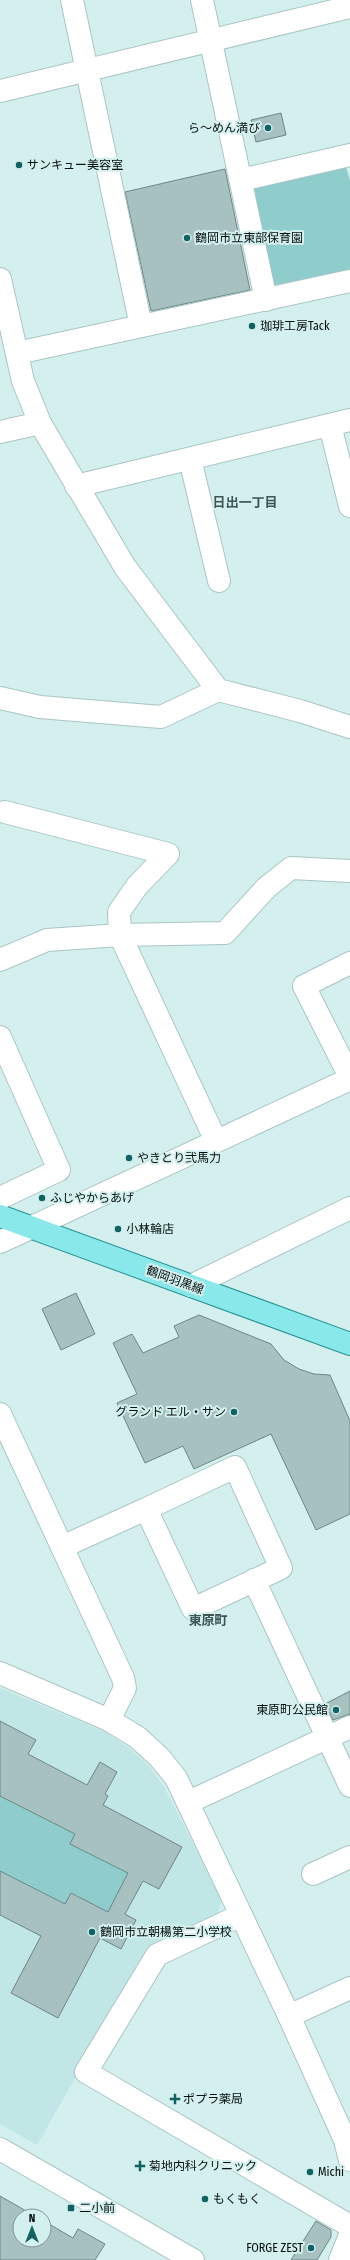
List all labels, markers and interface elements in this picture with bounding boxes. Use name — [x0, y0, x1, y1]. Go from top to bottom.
place label: ら～めん満び — [188, 121, 260, 135]
marker: ら～めん満び — [263, 123, 273, 133]
place label: サンキュー美容室 — [27, 158, 123, 172]
marker: サンキュー美容室 — [14, 160, 24, 170]
place label: 鶴岡市立東部保育園 — [195, 231, 303, 245]
marker: 鶴岡市立東部保育園 — [182, 233, 192, 243]
place label: 珈琲工房Tack — [260, 319, 330, 333]
marker: 珈琲工房Tack — [247, 321, 257, 331]
district label: 日出一丁目 — [212, 495, 278, 510]
place label: やきとり弐馬力 — [137, 1151, 221, 1165]
marker: やきとり弐馬力 — [124, 1153, 134, 1163]
place label: ふじやからあげ — [50, 1191, 134, 1205]
marker: ふじやからあげ — [37, 1193, 47, 1203]
place label: 小林輪店 — [126, 1222, 174, 1236]
marker: 小林輪店 — [113, 1224, 123, 1234]
street label: 鶴岡羽黒線 — [144, 1263, 206, 1297]
place label: グランド エル・サン — [115, 1405, 226, 1419]
marker: グランド エル・サン — [229, 1407, 239, 1417]
district label: 東原町 — [188, 1613, 228, 1628]
place label: 東原町公民館 — [256, 1703, 328, 1717]
marker: 東原町公民館 — [331, 1705, 341, 1715]
place label: 鶴岡市立朝楊第二小学校 — [100, 1925, 232, 1939]
marker: 鶴岡市立朝楊第二小学校 — [87, 1927, 97, 1937]
place label: ポプラ薬局 — [183, 2092, 243, 2106]
marker: ポプラ薬局 — [170, 2094, 180, 2104]
place label: 菊地内科クリニック — [149, 2159, 257, 2173]
marker: 菊地内科クリニック — [134, 2160, 146, 2172]
place label: Michi — [318, 2165, 344, 2179]
marker: Michi — [305, 2167, 315, 2177]
place label: もくもく — [213, 2192, 261, 2206]
marker: もくもく — [200, 2194, 210, 2204]
place label: 二小前 — [79, 2201, 115, 2215]
marker: 二小前 — [66, 2203, 76, 2213]
north arrow — [12, 2208, 52, 2248]
text: N — [29, 2212, 35, 2225]
place label: FORGE ZEST — [246, 2241, 303, 2255]
marker: FORGE ZEST — [306, 2243, 316, 2253]

